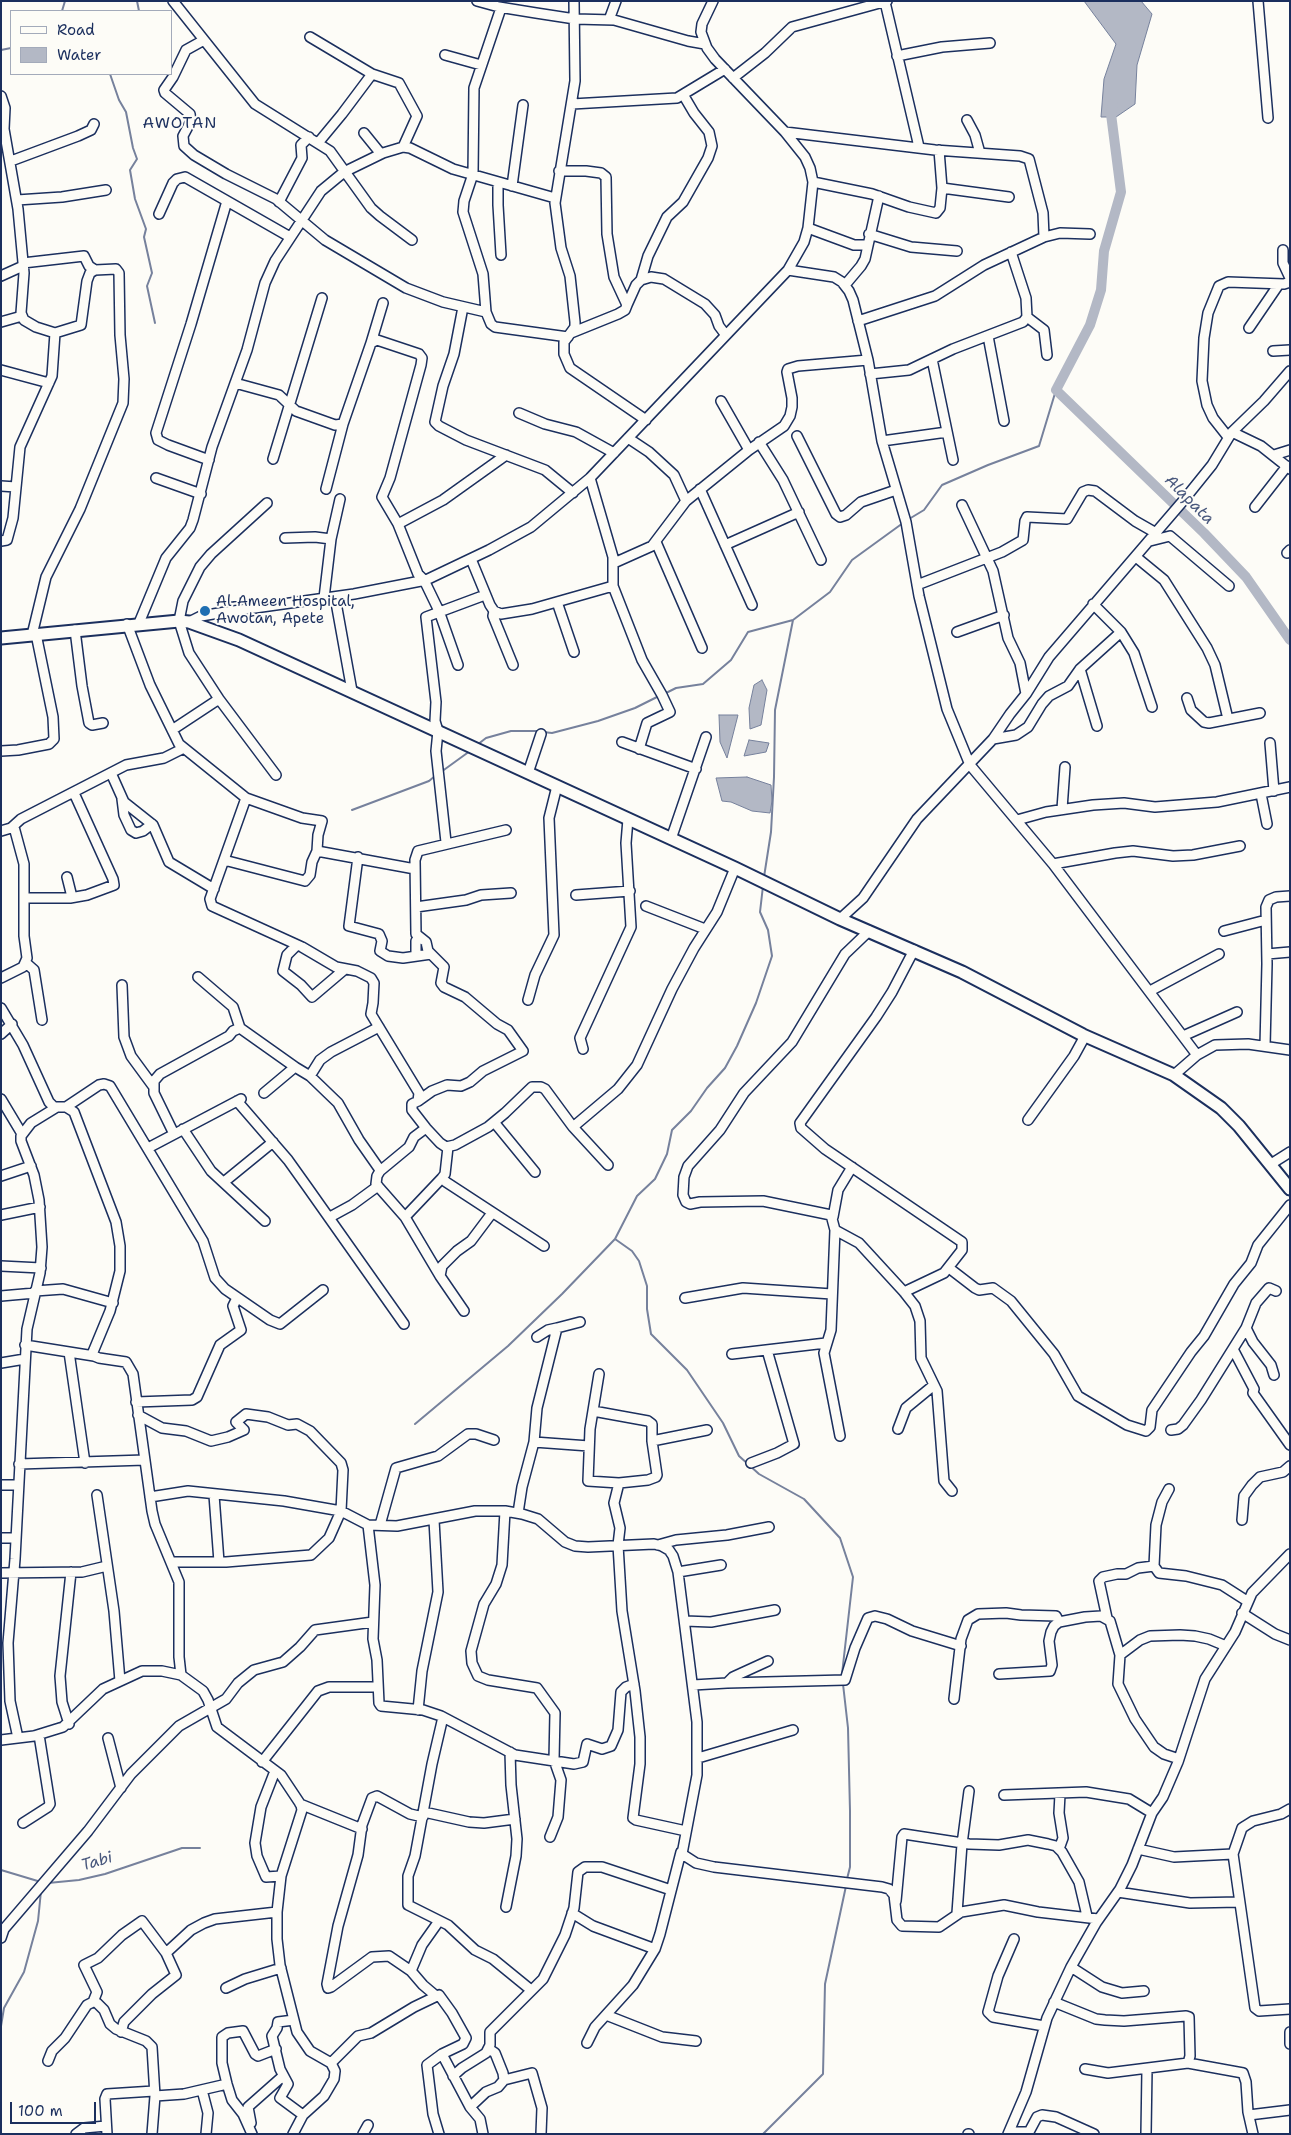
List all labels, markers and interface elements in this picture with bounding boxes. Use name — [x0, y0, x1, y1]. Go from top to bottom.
legend — [10, 10, 172, 75]
text: Road — [57, 20, 95, 40]
text: Water — [57, 45, 101, 65]
district label: AWOTAN — [142, 114, 218, 134]
water label: Alapata — [1160, 471, 1218, 529]
place label: Al-Ameen Hospital, Awotan, Apete — [216, 593, 355, 628]
marker: Al-Ameen Hospital, Awotan, Apete — [198, 604, 212, 618]
water label: Tabi — [79, 1848, 115, 1876]
scale bar — [12, 2092, 99, 2124]
text: 100 m — [18, 2101, 63, 2121]

